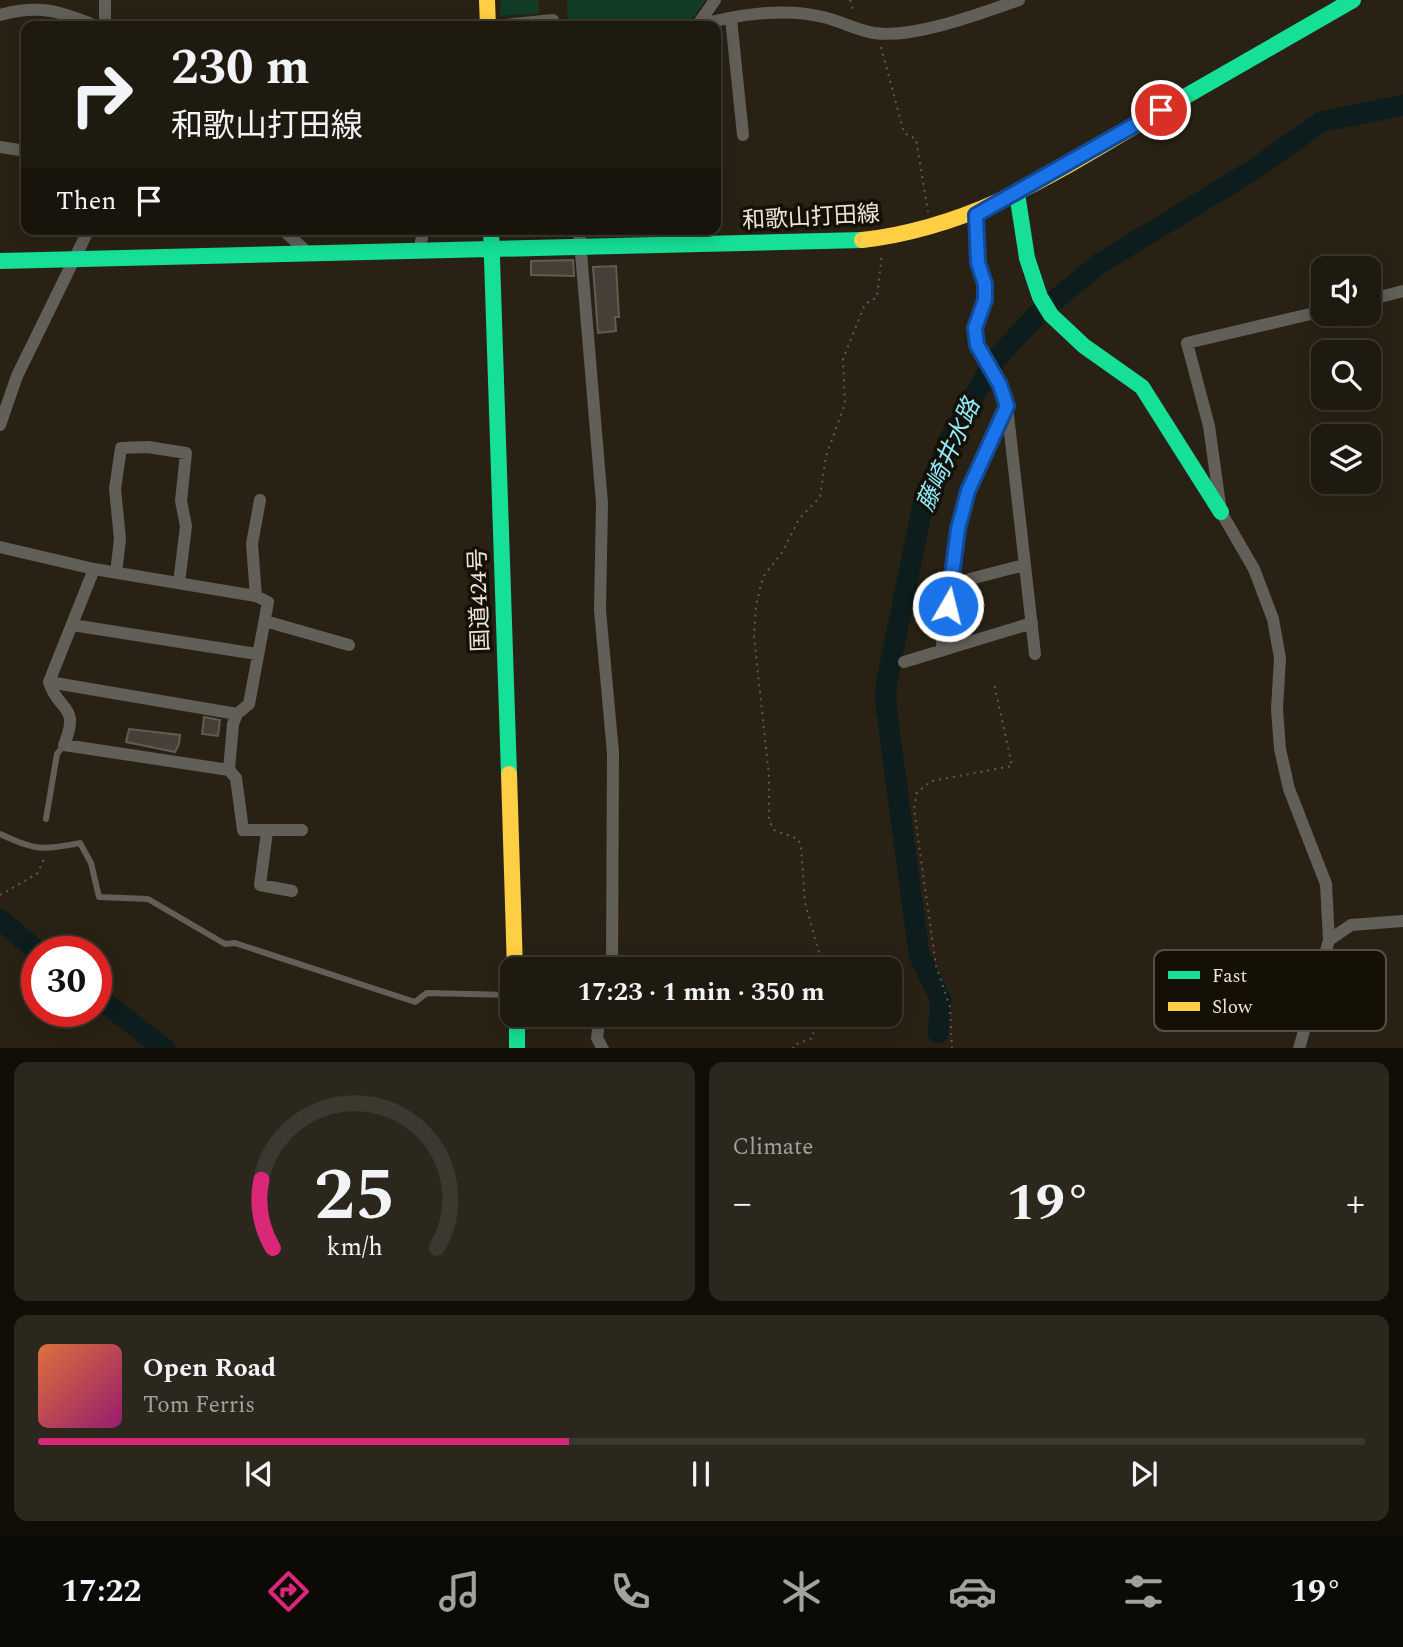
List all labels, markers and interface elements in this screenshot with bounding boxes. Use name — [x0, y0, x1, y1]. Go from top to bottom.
text: 230 m — [171, 31, 310, 106]
icon: right — [56, 49, 147, 140]
pin — [1131, 80, 1191, 140]
icon: arrive — [1142, 91, 1180, 129]
text: 和歌山打田線 — [171, 102, 363, 151]
text: Then — [56, 181, 116, 221]
icon: arrive — [130, 182, 168, 220]
street label: 和歌山打田線 — [741, 197, 881, 239]
map controls — [1311, 256, 1381, 494]
button: sound — [1311, 256, 1381, 326]
button: search — [1311, 340, 1381, 410]
water label: 藤崎井水路 — [908, 391, 991, 517]
button: layers — [1311, 424, 1381, 494]
street label: 国道424号 — [461, 548, 499, 652]
position arrow — [911, 569, 985, 643]
speed limit sign: 30 — [21, 936, 112, 1027]
legend — [1154, 950, 1386, 1031]
text: Fast — [1212, 962, 1248, 991]
text: 17:23 · 1 min · 350 m — [577, 972, 825, 1012]
text: Slow — [1212, 993, 1253, 1022]
text: Climate — [733, 1130, 813, 1165]
text: 25 — [313, 1141, 395, 1252]
text: 19° — [1007, 1164, 1091, 1243]
text: − — [733, 1175, 752, 1233]
text: + — [1346, 1175, 1365, 1233]
text: km/h — [326, 1228, 382, 1266]
text: Open Road — [143, 1348, 276, 1388]
text: Tom Ferris — [143, 1388, 255, 1423]
icon: previous — [240, 1455, 278, 1493]
icon: pause — [682, 1455, 720, 1493]
icon: next — [1125, 1455, 1163, 1493]
text: 17:22 — [61, 1567, 141, 1616]
icon: directions — [264, 1567, 313, 1616]
icon: music — [435, 1567, 484, 1616]
icon: phone — [606, 1567, 655, 1616]
icon: climate — [777, 1567, 826, 1616]
icon: car — [948, 1567, 997, 1616]
icon: filters — [1119, 1567, 1168, 1616]
text: 19° — [1290, 1567, 1342, 1616]

